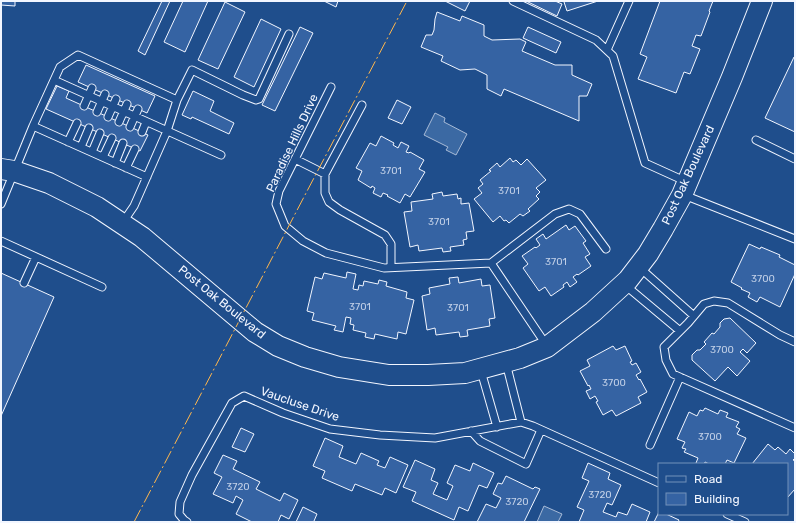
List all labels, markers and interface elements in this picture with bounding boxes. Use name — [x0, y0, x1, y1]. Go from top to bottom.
street label: Paradise Hills Drive — [263, 92, 321, 194]
street label: Post Oak Boulevard — [659, 123, 717, 227]
house number: 3701 — [380, 165, 402, 177]
house number: 3701 — [498, 185, 520, 197]
house number: 3701 — [428, 216, 450, 228]
house number: 3701 — [545, 256, 567, 268]
street label: Post Oak Boulevard — [176, 263, 268, 341]
house number: 3700 — [751, 273, 775, 285]
house number: 3701 — [349, 301, 371, 313]
house number: 3701 — [447, 302, 469, 314]
house number: 3700 — [710, 344, 734, 356]
house number: 3700 — [602, 377, 626, 389]
street label: Vaucluse Drive — [259, 384, 342, 424]
house number: 3700 — [698, 431, 722, 443]
legend — [658, 463, 788, 515]
text: Road — [694, 472, 722, 486]
house number: 3720 — [226, 481, 250, 493]
house number: 3720 — [588, 489, 612, 501]
text: Building — [694, 492, 740, 506]
house number: 3720 — [505, 496, 529, 508]

